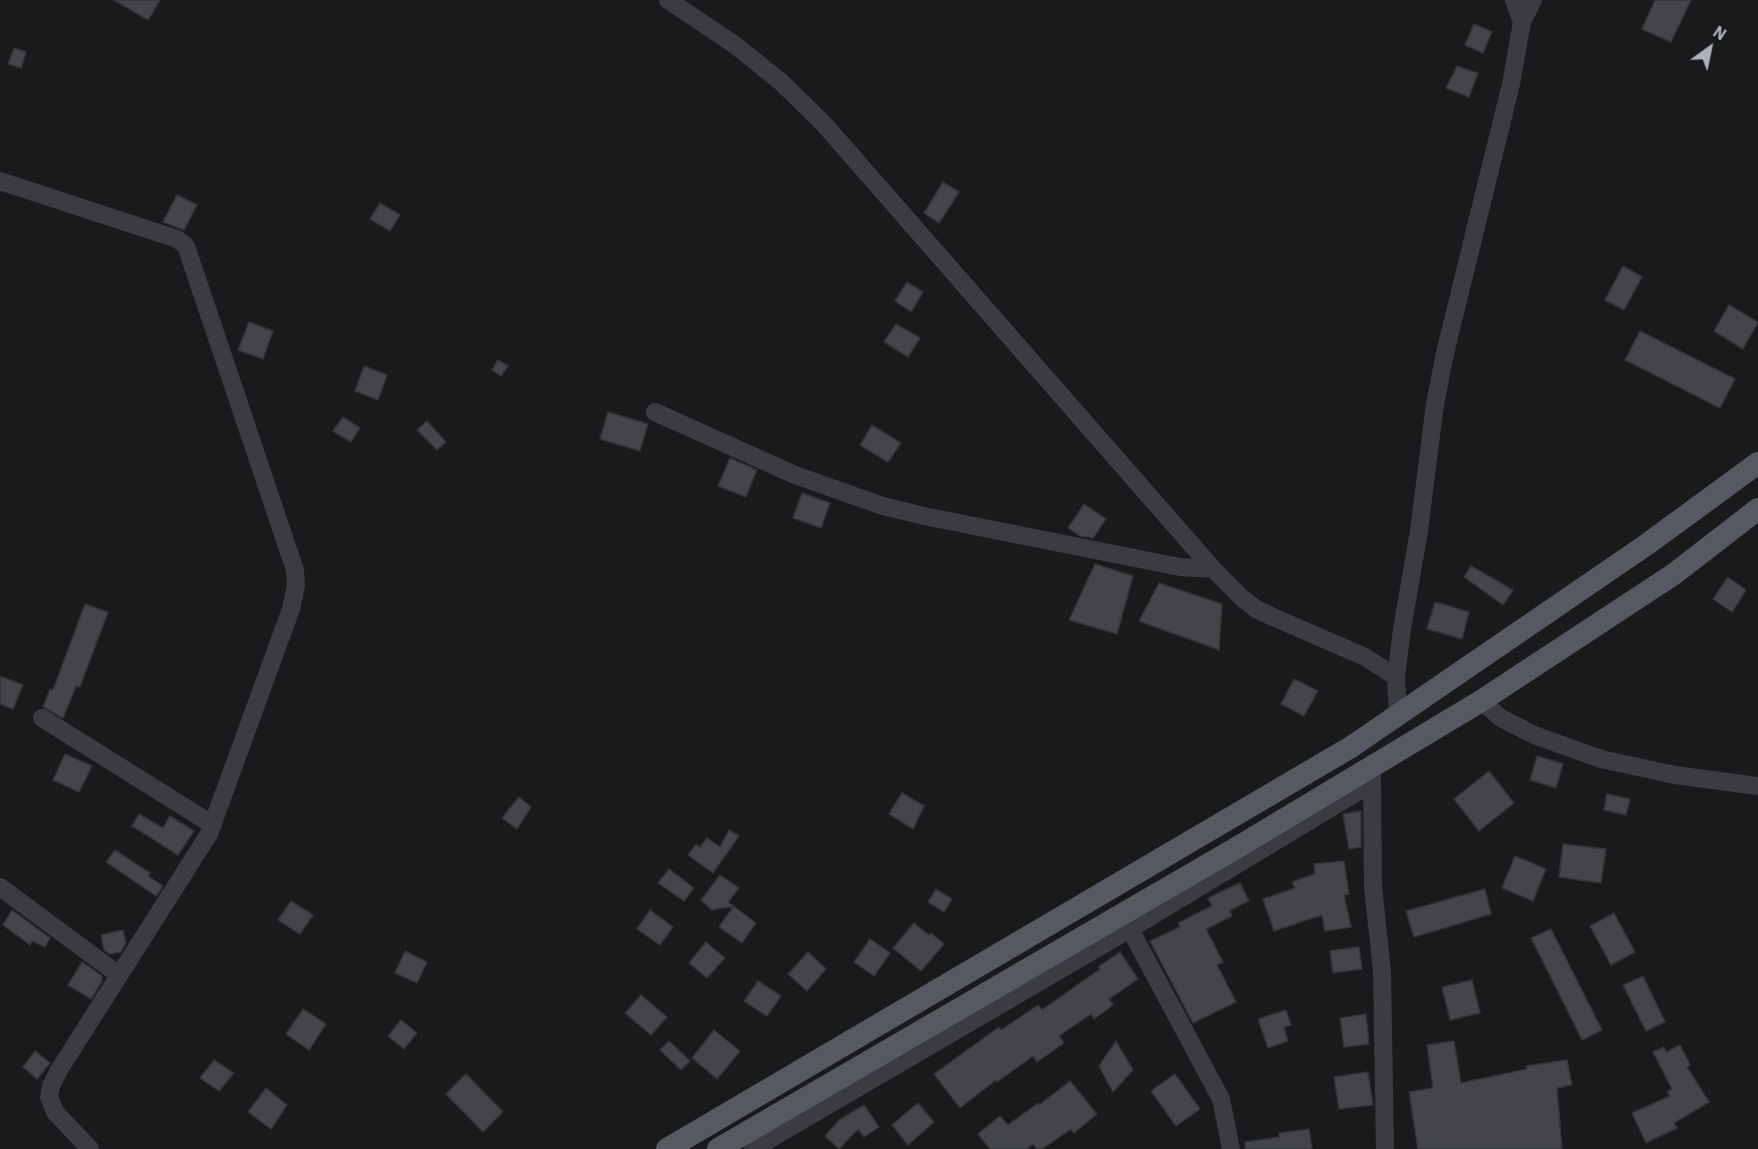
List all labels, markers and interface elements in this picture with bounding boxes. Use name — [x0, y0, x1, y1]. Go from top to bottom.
north arrow — [1680, 18, 1740, 78]
text: N — [1709, 21, 1730, 44]

